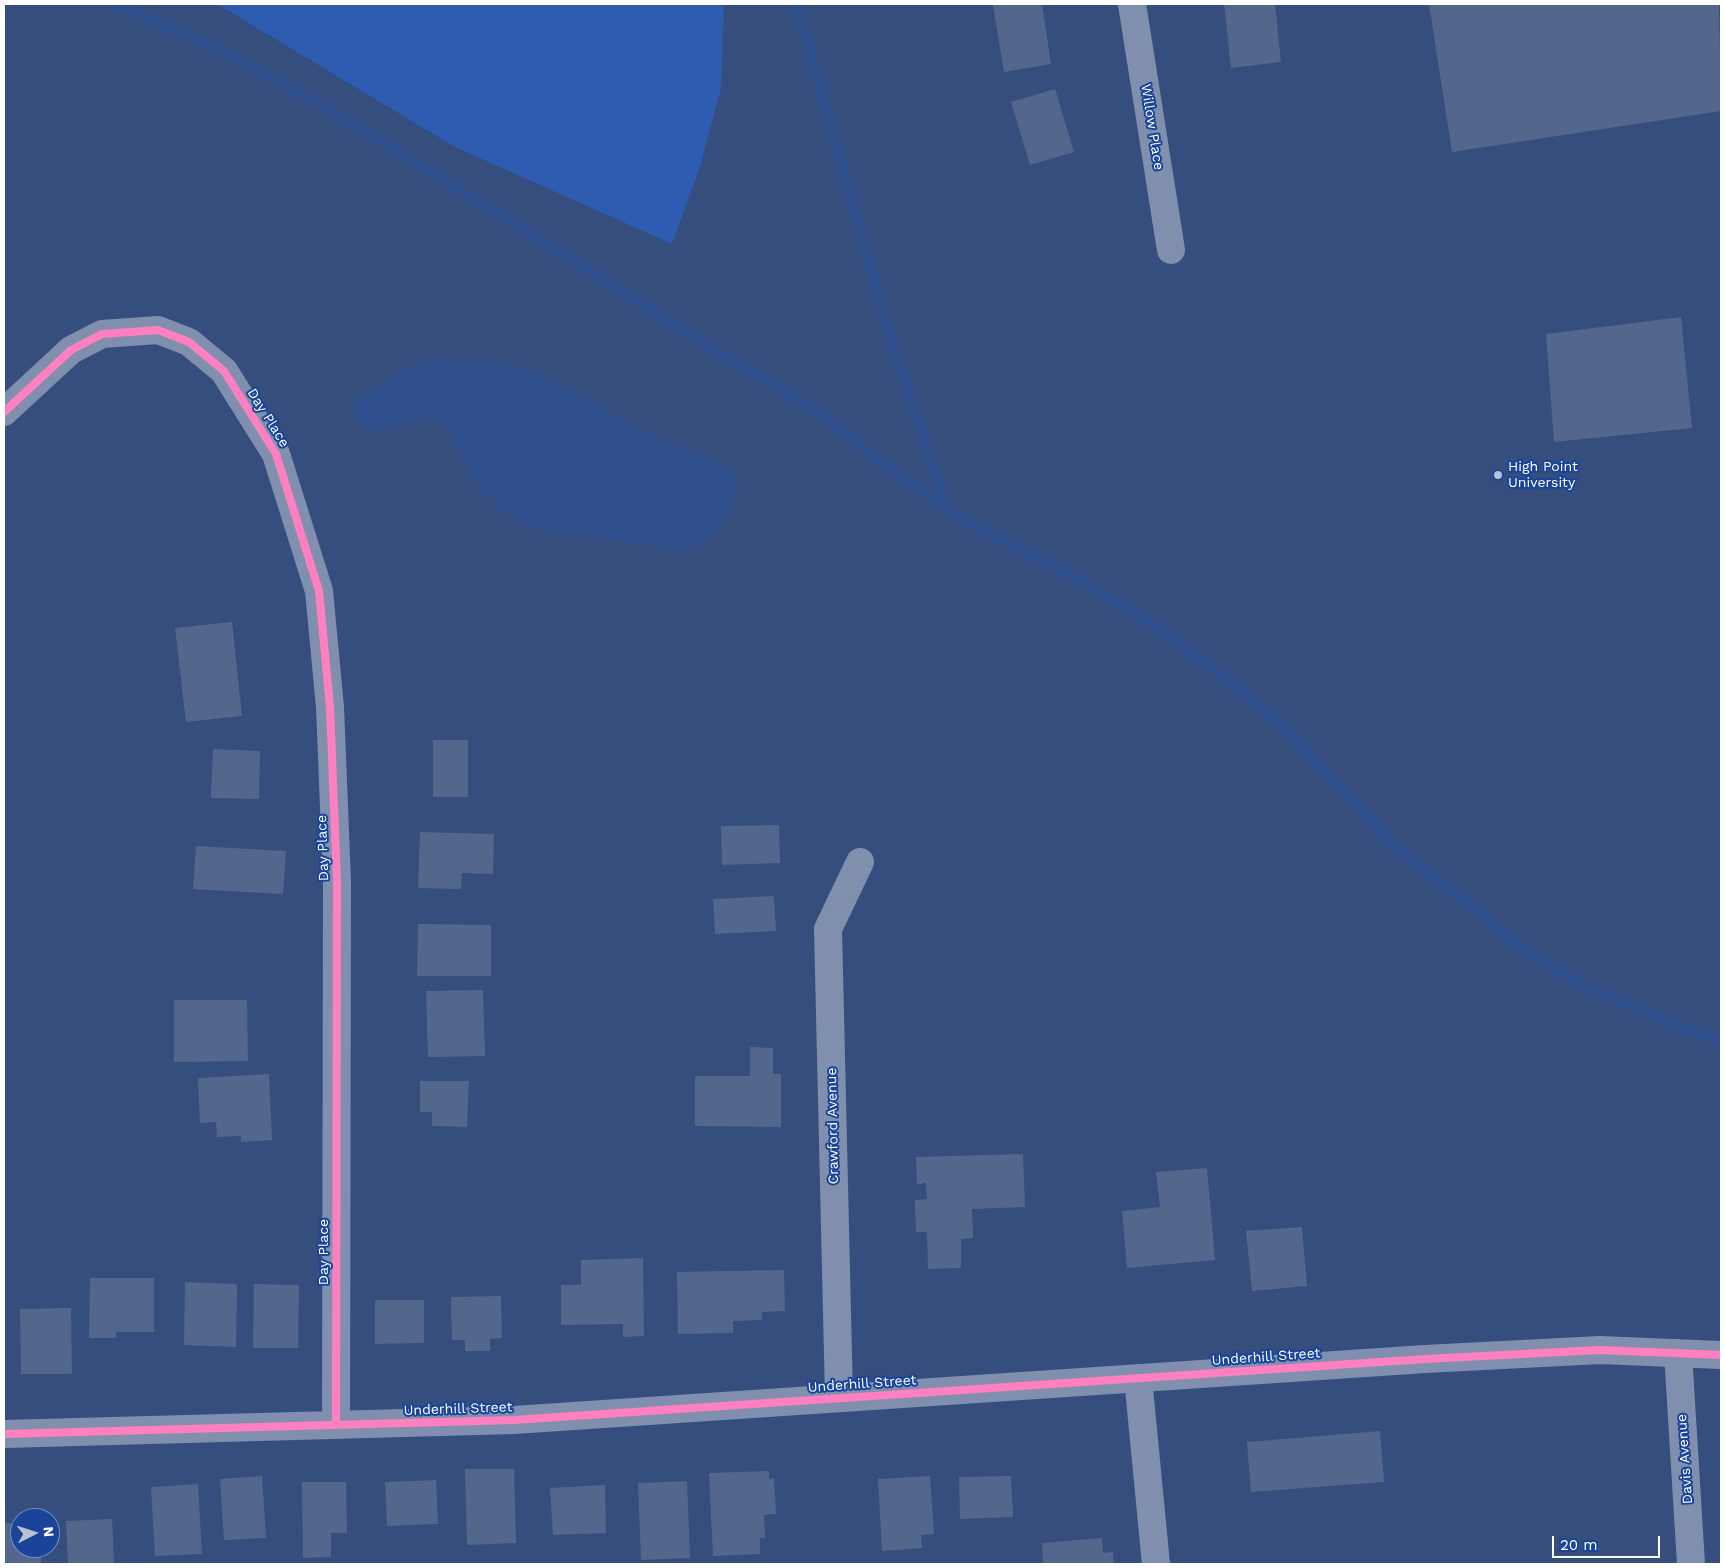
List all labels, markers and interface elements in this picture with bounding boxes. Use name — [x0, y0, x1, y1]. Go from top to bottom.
street label: Willow Place — [1137, 83, 1167, 171]
street label: Day Place — [243, 385, 293, 451]
place label: High Point University — [1508, 459, 1578, 492]
marker: High Point University — [1492, 469, 1504, 481]
street label: Day Place — [313, 815, 333, 881]
street label: Crawford Avenue — [824, 1067, 842, 1185]
street label: Day Place — [316, 1219, 332, 1285]
street label: Underhill Street — [1211, 1345, 1321, 1369]
street label: Underhill Street — [807, 1372, 917, 1396]
street label: Underhill Street — [403, 1399, 513, 1419]
street label: Davis Avenue — [1673, 1413, 1697, 1505]
north arrow — [10, 1508, 60, 1558]
text: N — [41, 1526, 57, 1538]
scale bar — [1555, 1526, 1662, 1558]
text: 20 m — [1560, 1536, 1598, 1554]

